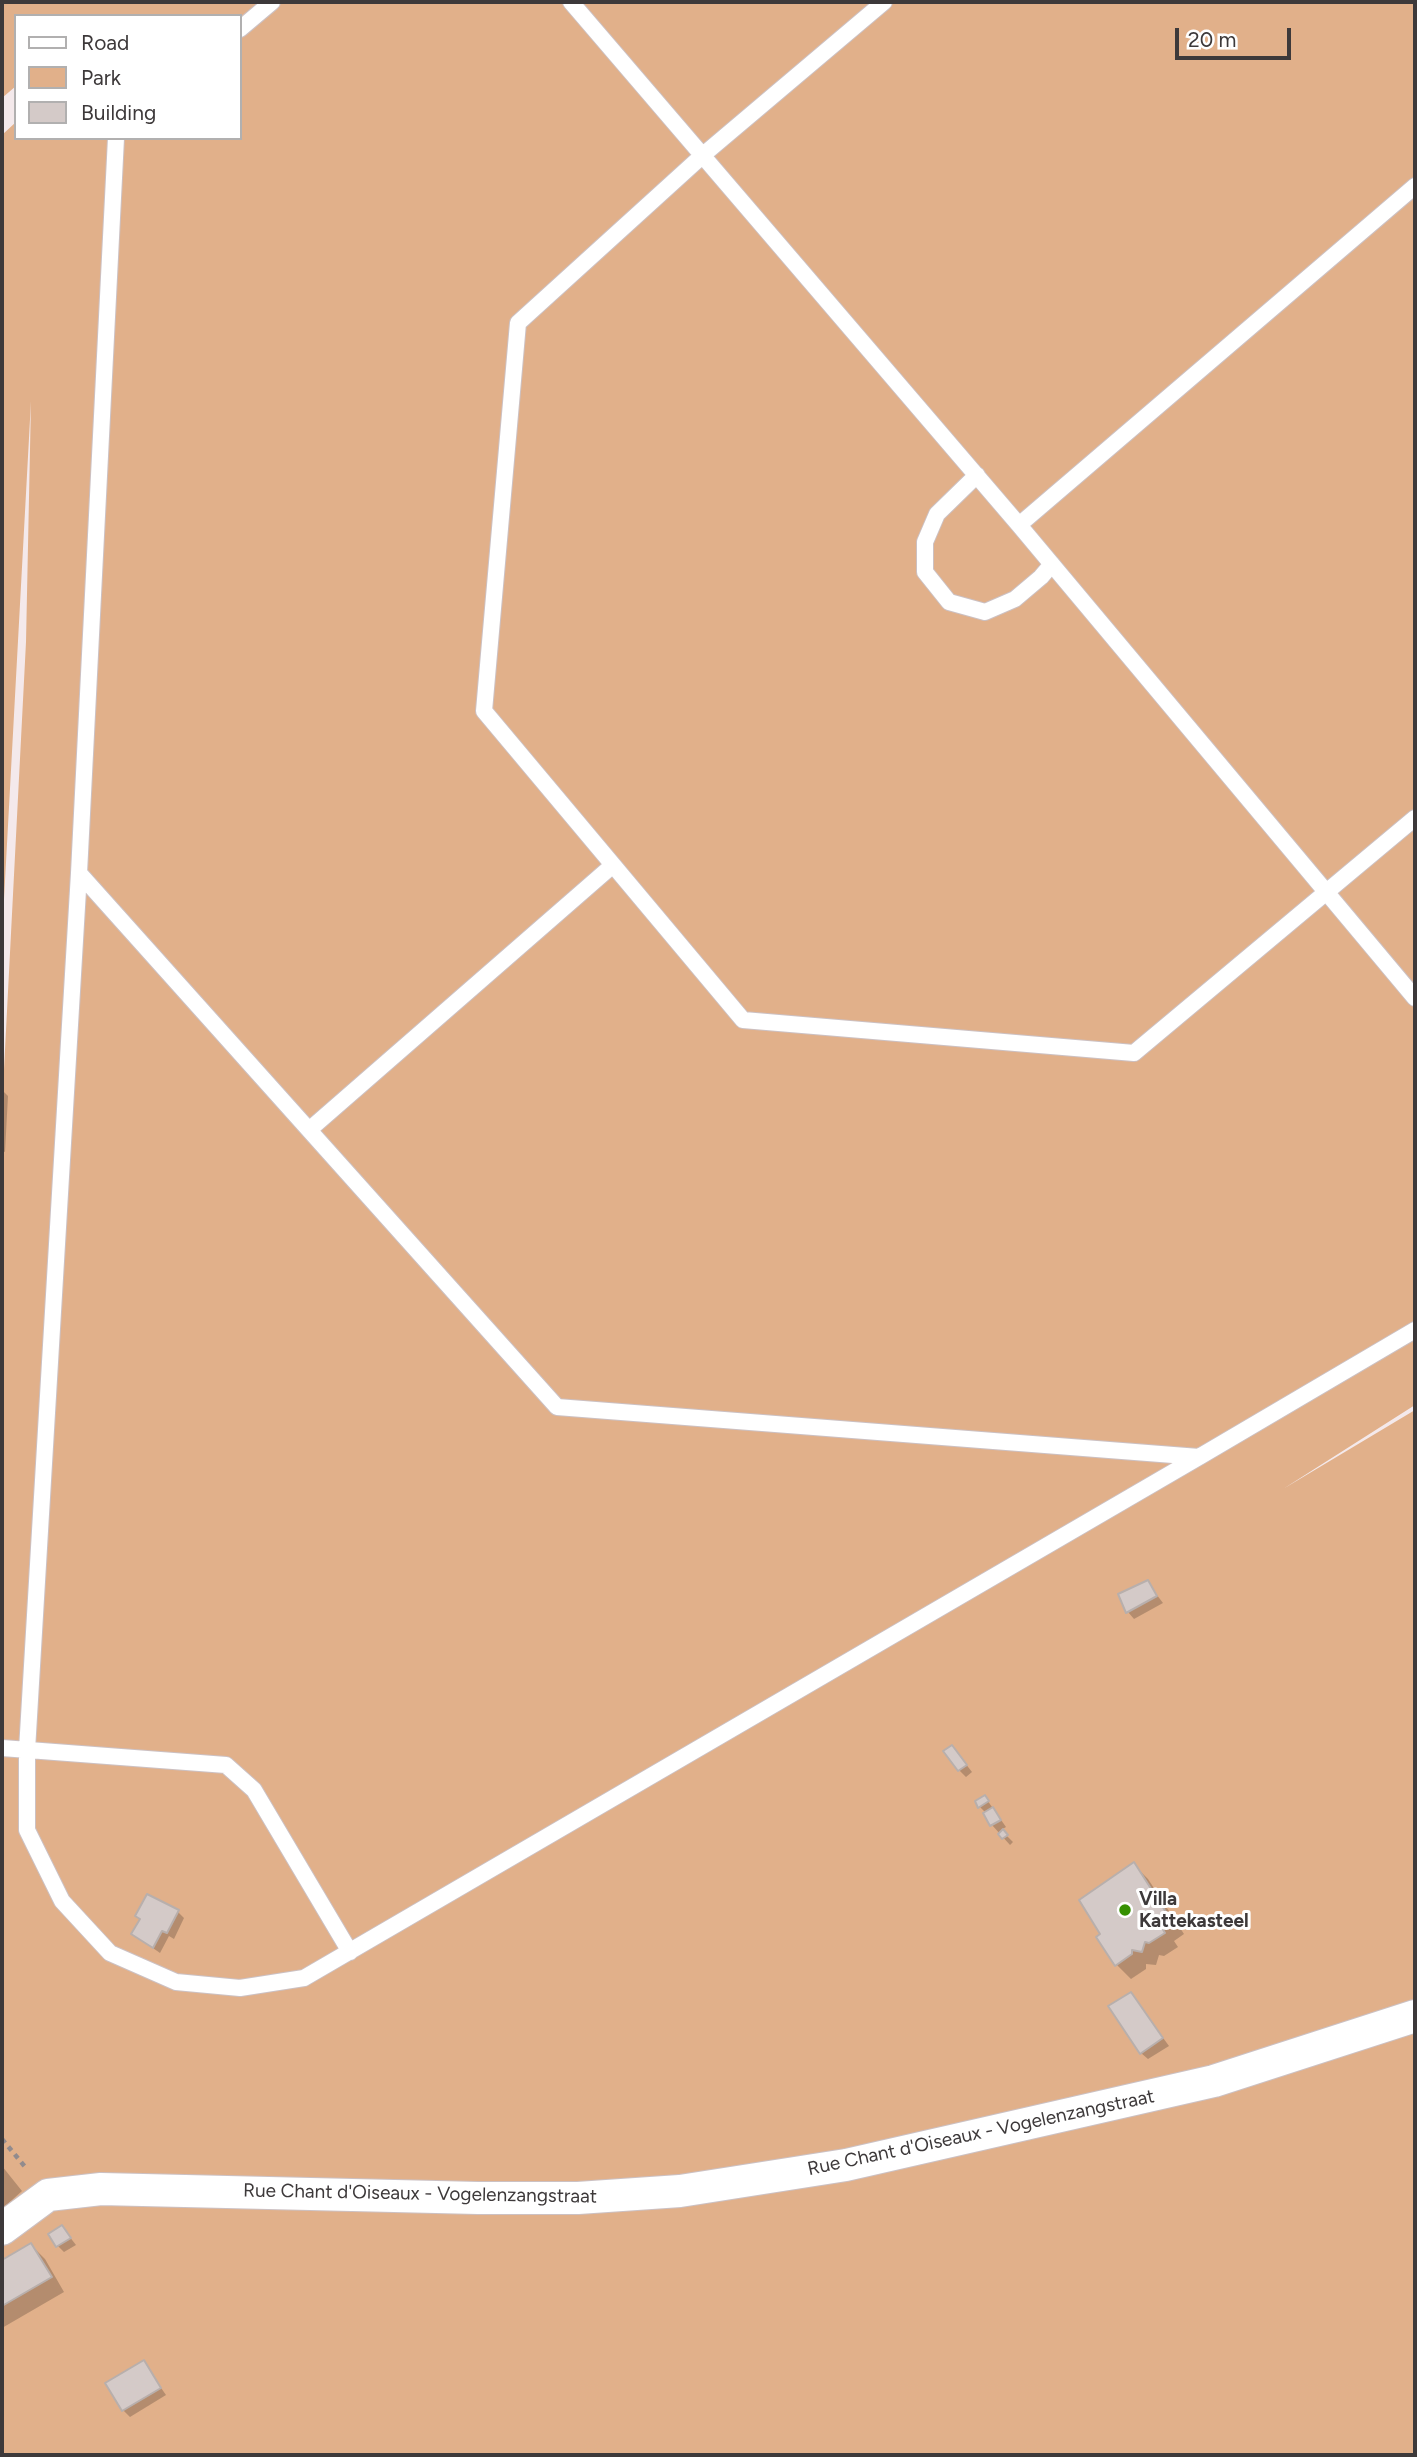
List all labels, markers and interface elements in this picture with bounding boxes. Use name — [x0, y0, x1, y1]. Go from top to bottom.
legend — [14, 14, 242, 140]
scale bar — [1179, 14, 1294, 58]
text: 20 m — [1188, 27, 1236, 52]
text: Road — [81, 30, 129, 55]
text: Park — [81, 65, 121, 90]
text: Building — [81, 100, 156, 125]
place label: Villa Kattekasteel — [1139, 1888, 1249, 1932]
marker: Villa Kattekasteel — [1117, 1902, 1133, 1918]
street label: Rue Chant d'Oiseaux - Vogelenzangstraat — [806, 2085, 1156, 2181]
street label: Rue Chant d'Oiseaux - Vogelenzangstraat — [243, 2180, 597, 2208]

